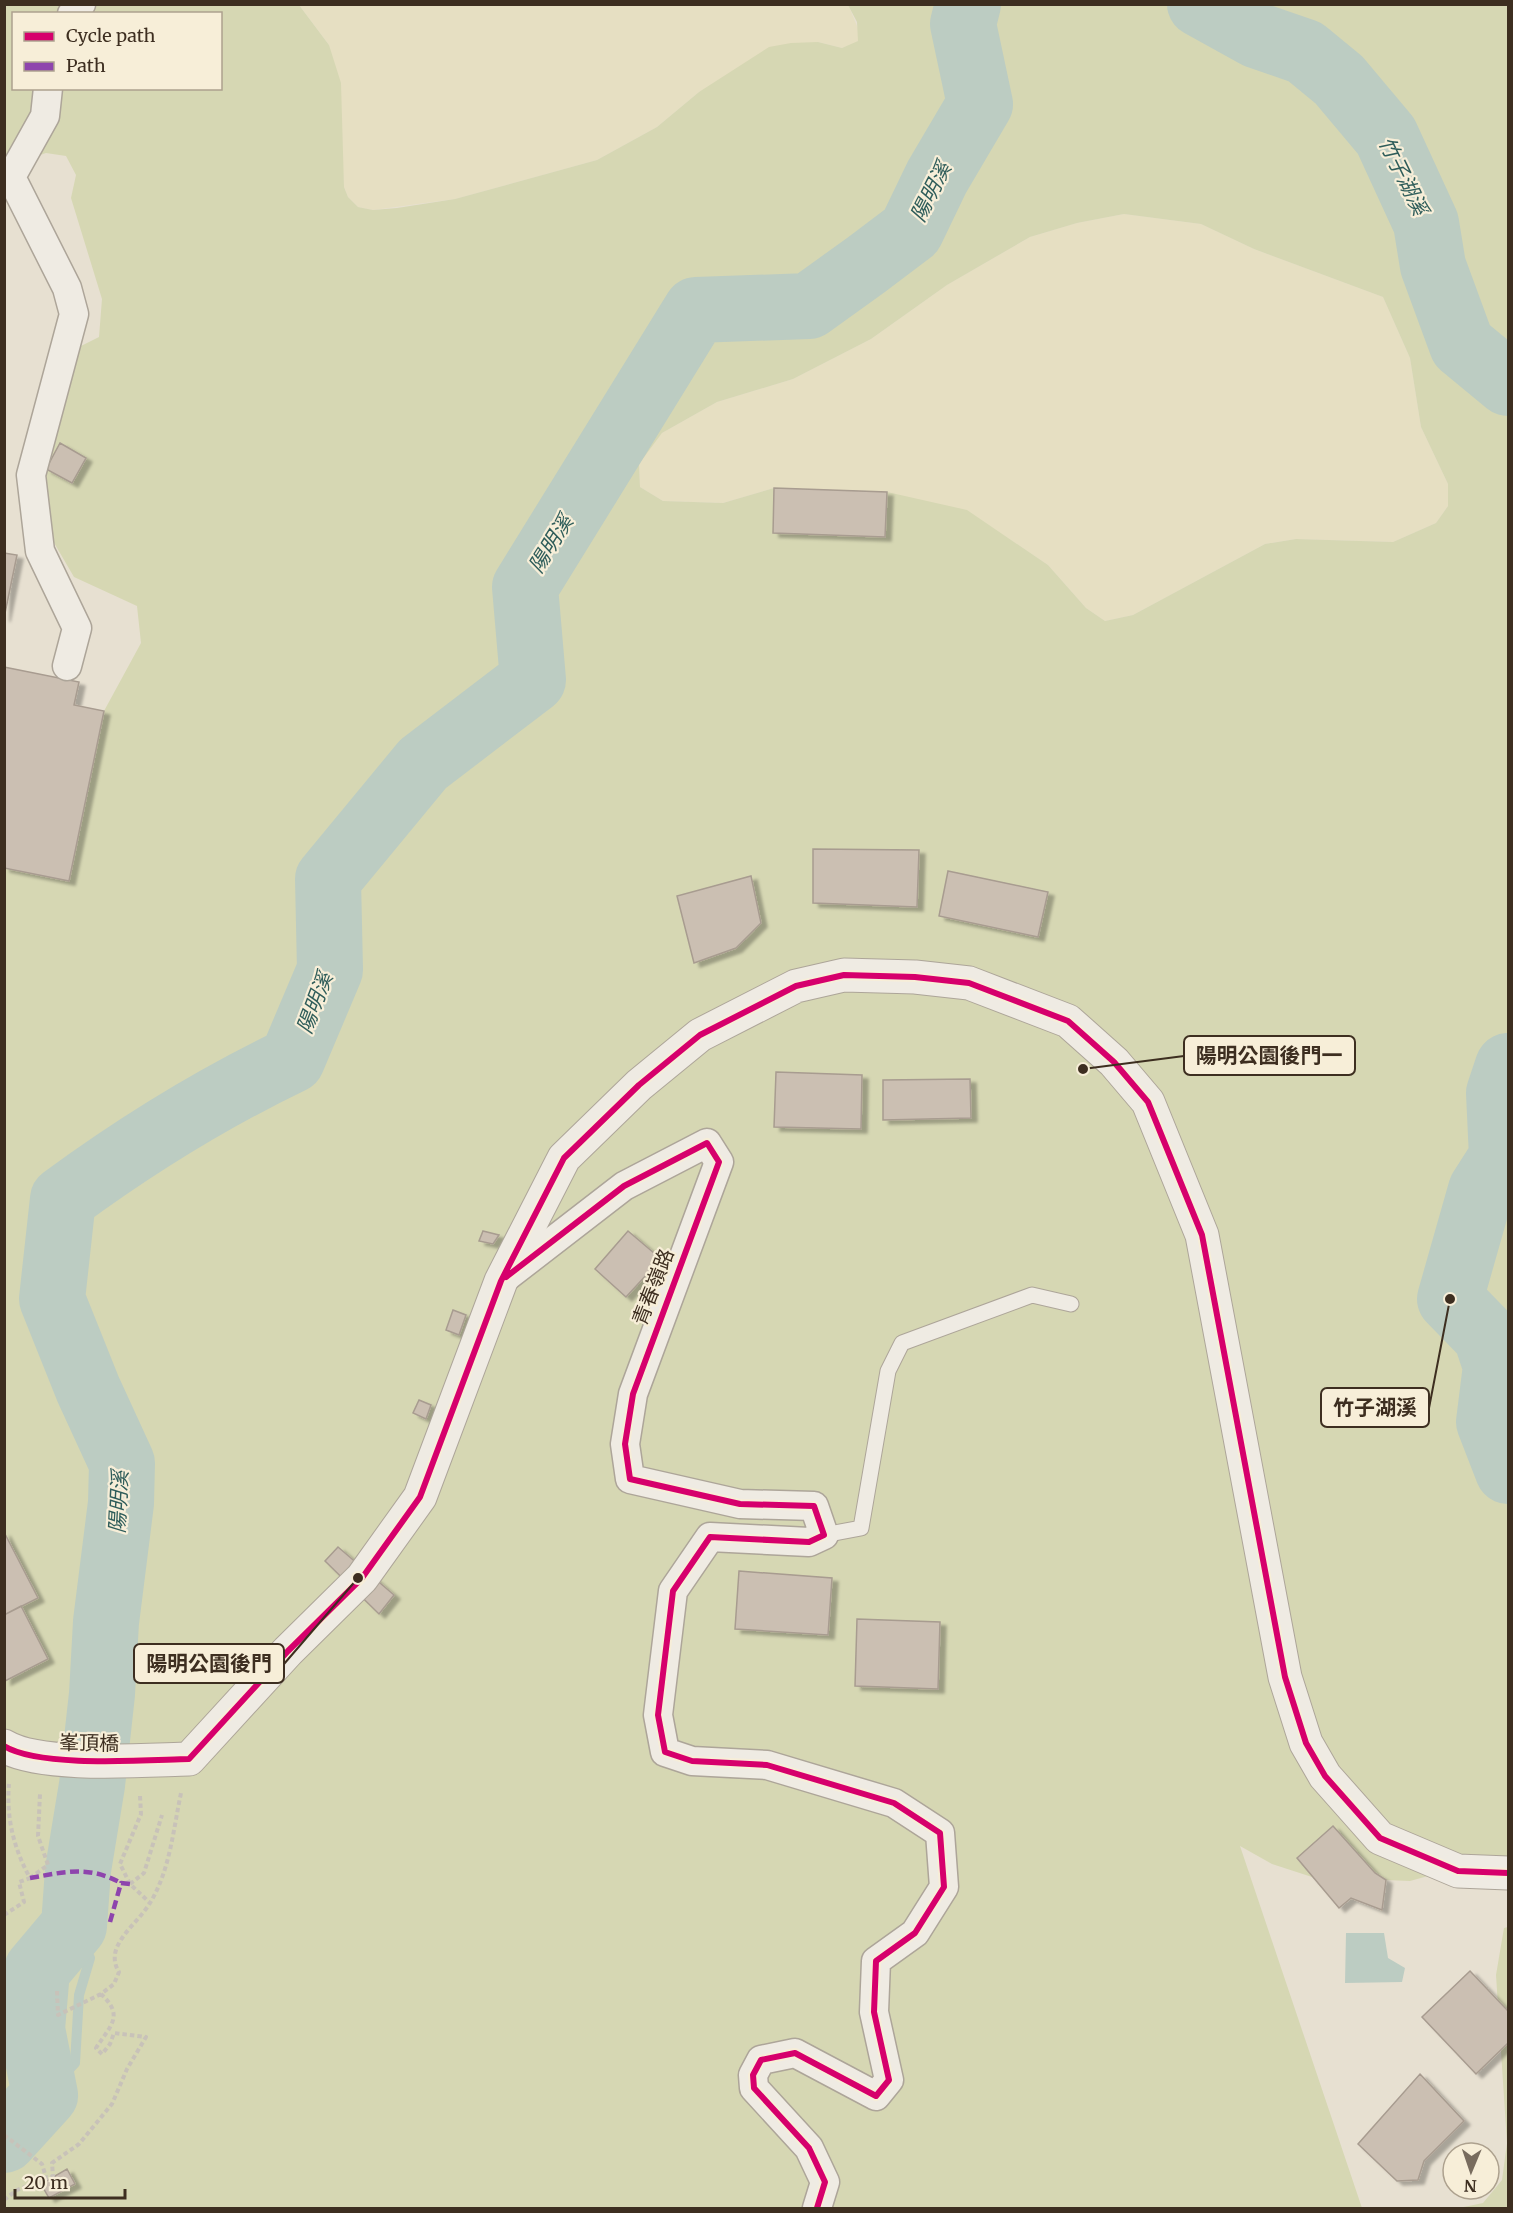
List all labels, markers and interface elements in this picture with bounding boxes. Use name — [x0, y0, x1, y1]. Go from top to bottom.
legend — [12, 12, 222, 90]
text: Cycle path — [66, 24, 156, 47]
text: Path — [66, 54, 106, 77]
water label: 竹子湖溪 — [1373, 132, 1435, 222]
water label: 陽明溪 — [904, 155, 958, 226]
water label: 陽明溪 — [522, 507, 580, 578]
water label: 陽明溪 — [291, 966, 340, 1037]
callout: 陽明公園後門一 — [1184, 1036, 1355, 1075]
text: 陽明公園後門一 — [1196, 1042, 1343, 1069]
street label: 青春嶺路 — [627, 1245, 679, 1329]
callout: 竹子湖溪 — [1321, 1388, 1429, 1427]
text: 竹子湖溪 — [1333, 1394, 1417, 1421]
water label: 陽明溪 — [103, 1467, 134, 1534]
callout: 陽明公園後門 — [134, 1644, 284, 1683]
text: 陽明公園後門 — [146, 1650, 272, 1677]
street label: 峯頂橋 — [59, 1729, 119, 1756]
north arrow — [1441, 2141, 1501, 2201]
scale bar — [15, 2162, 124, 2200]
text: 20 m — [24, 2171, 68, 2194]
text: N — [1463, 2176, 1477, 2196]

